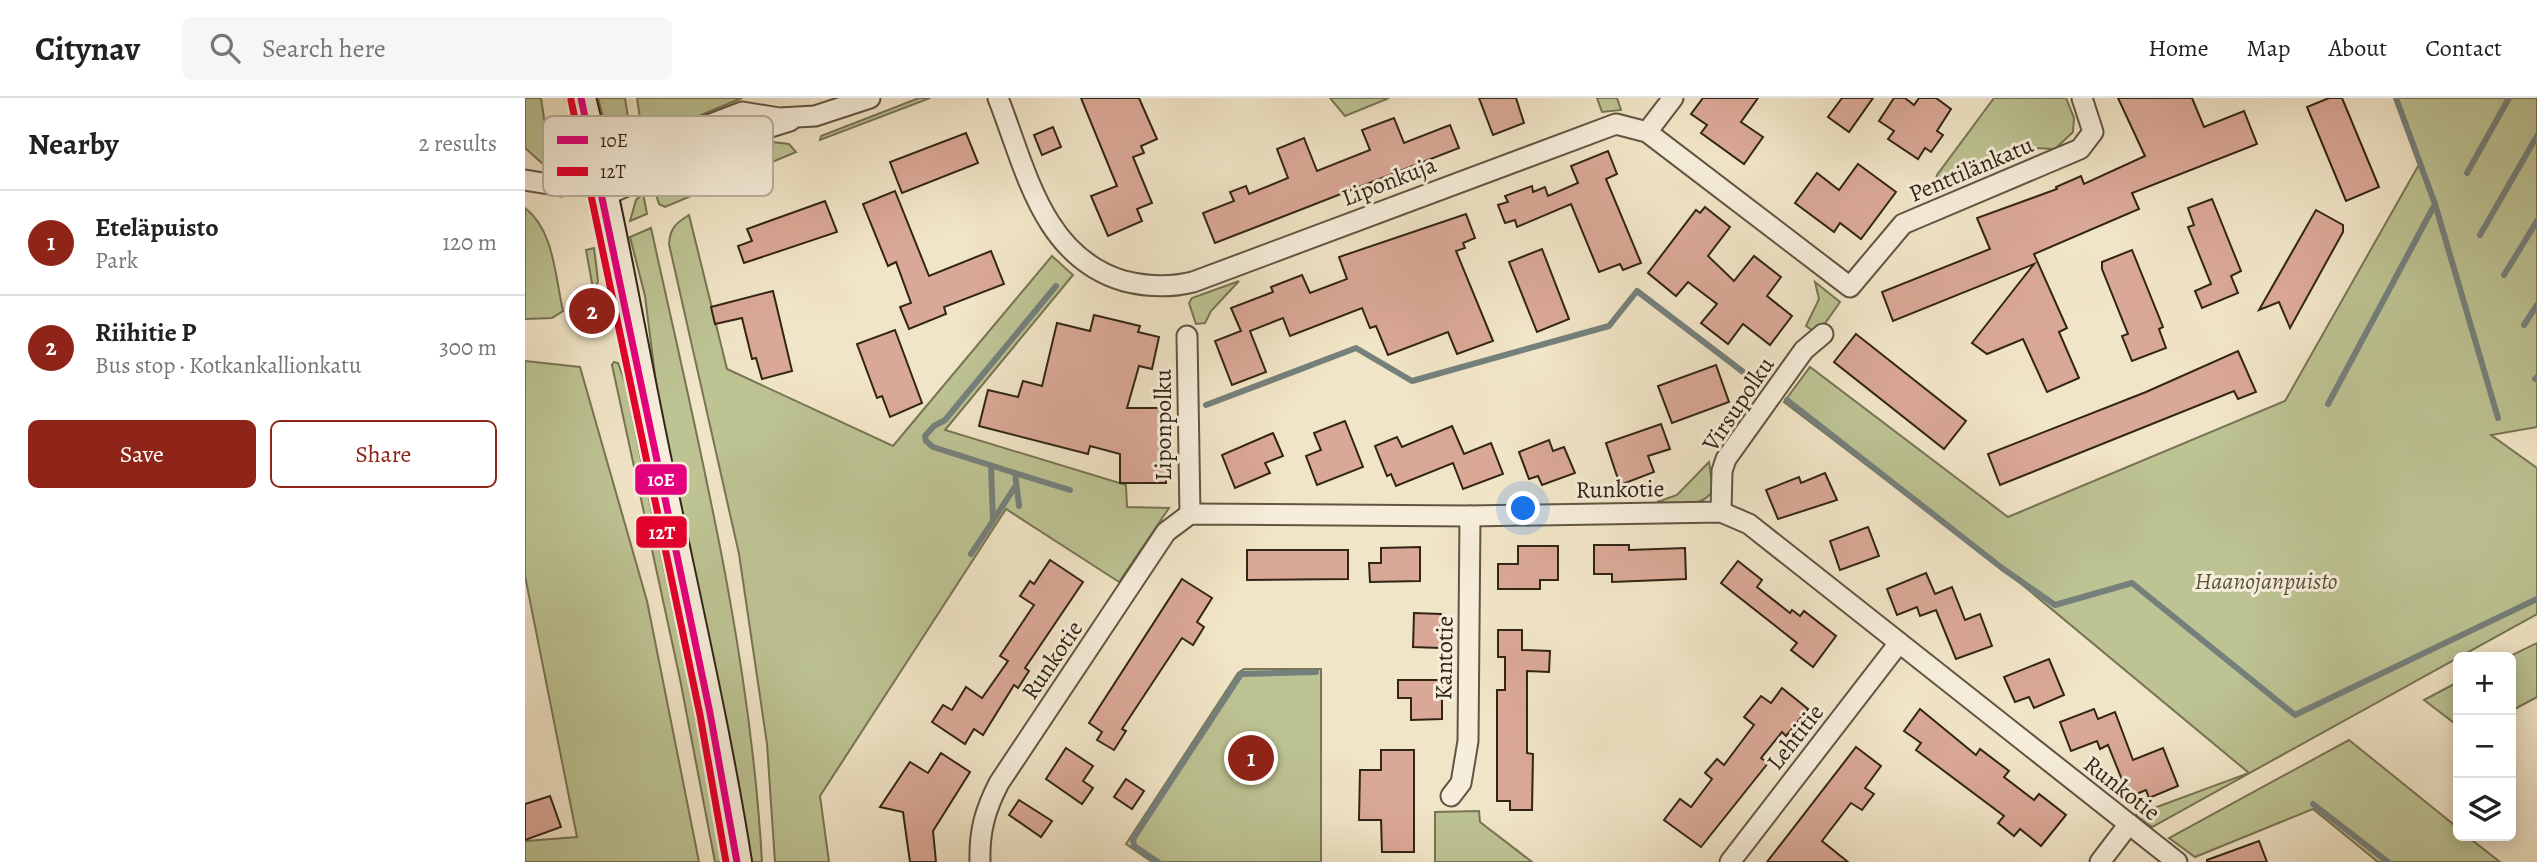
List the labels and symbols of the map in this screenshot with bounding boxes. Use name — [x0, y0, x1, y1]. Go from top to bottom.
legend — [543, 116, 773, 196]
text: 10E — [600, 128, 628, 154]
street label: Penttilänkatu — [1904, 128, 2038, 210]
street label: Liponkuja — [1337, 148, 1442, 214]
text: 12T — [600, 159, 627, 185]
pin: 2 — [569, 285, 615, 337]
street label: Virsupolku — [1694, 350, 1781, 458]
street label: Liponpolku — [1147, 369, 1179, 481]
line badge: 10E — [634, 463, 688, 496]
text: 10E — [647, 467, 675, 493]
street label: Runkotie — [1575, 472, 1665, 506]
your location — [1506, 491, 1540, 525]
line badge: 12T — [635, 515, 688, 549]
text: 12T — [649, 520, 676, 546]
park label: Haanojanpuisto — [2194, 565, 2338, 597]
street label: Runkotie — [1014, 614, 1090, 706]
street label: Kantotie — [1427, 615, 1461, 701]
street label: Lehtitie — [1759, 697, 1831, 777]
pin: 1 — [1228, 732, 1274, 784]
street label: Runkotie — [2077, 748, 2167, 828]

